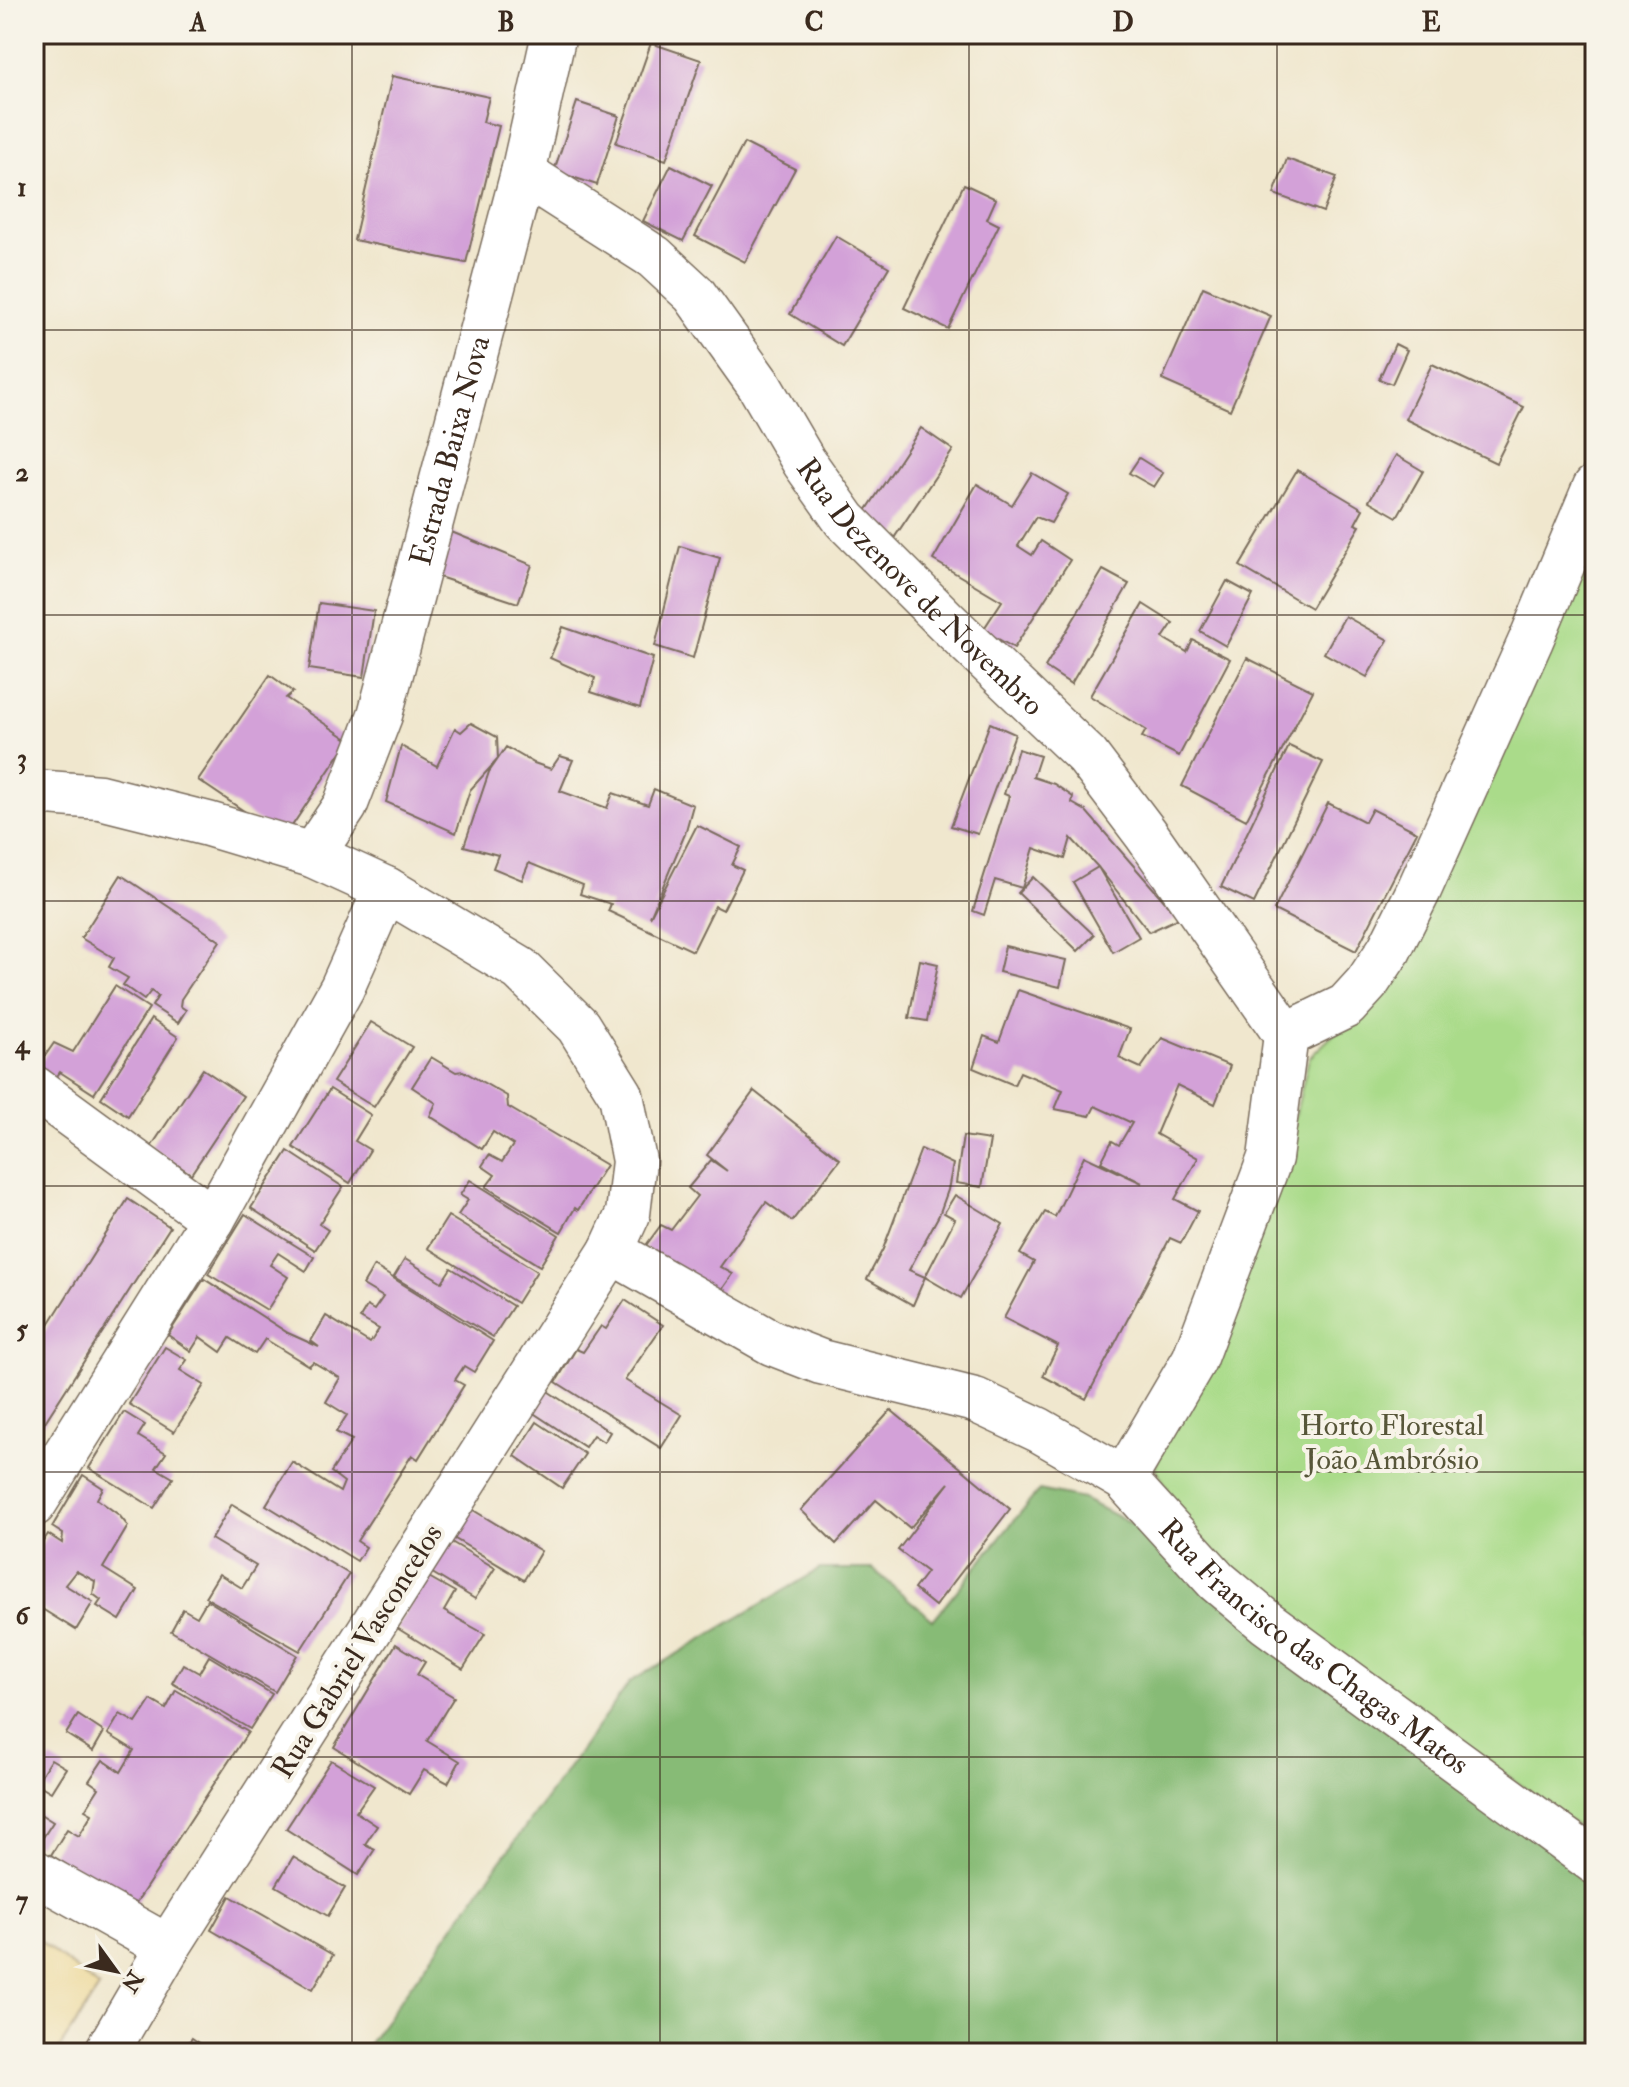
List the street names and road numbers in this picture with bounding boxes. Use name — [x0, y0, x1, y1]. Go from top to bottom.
street label: Estrada Baixa Nova — [402, 331, 498, 570]
street label: Rua Dezenove de Novembro — [788, 451, 1051, 724]
street label: Rua Francisco das Chagas Matos — [1151, 1511, 1476, 1783]
street label: Rua Gabriel Vasconcelos — [264, 1517, 451, 1785]

